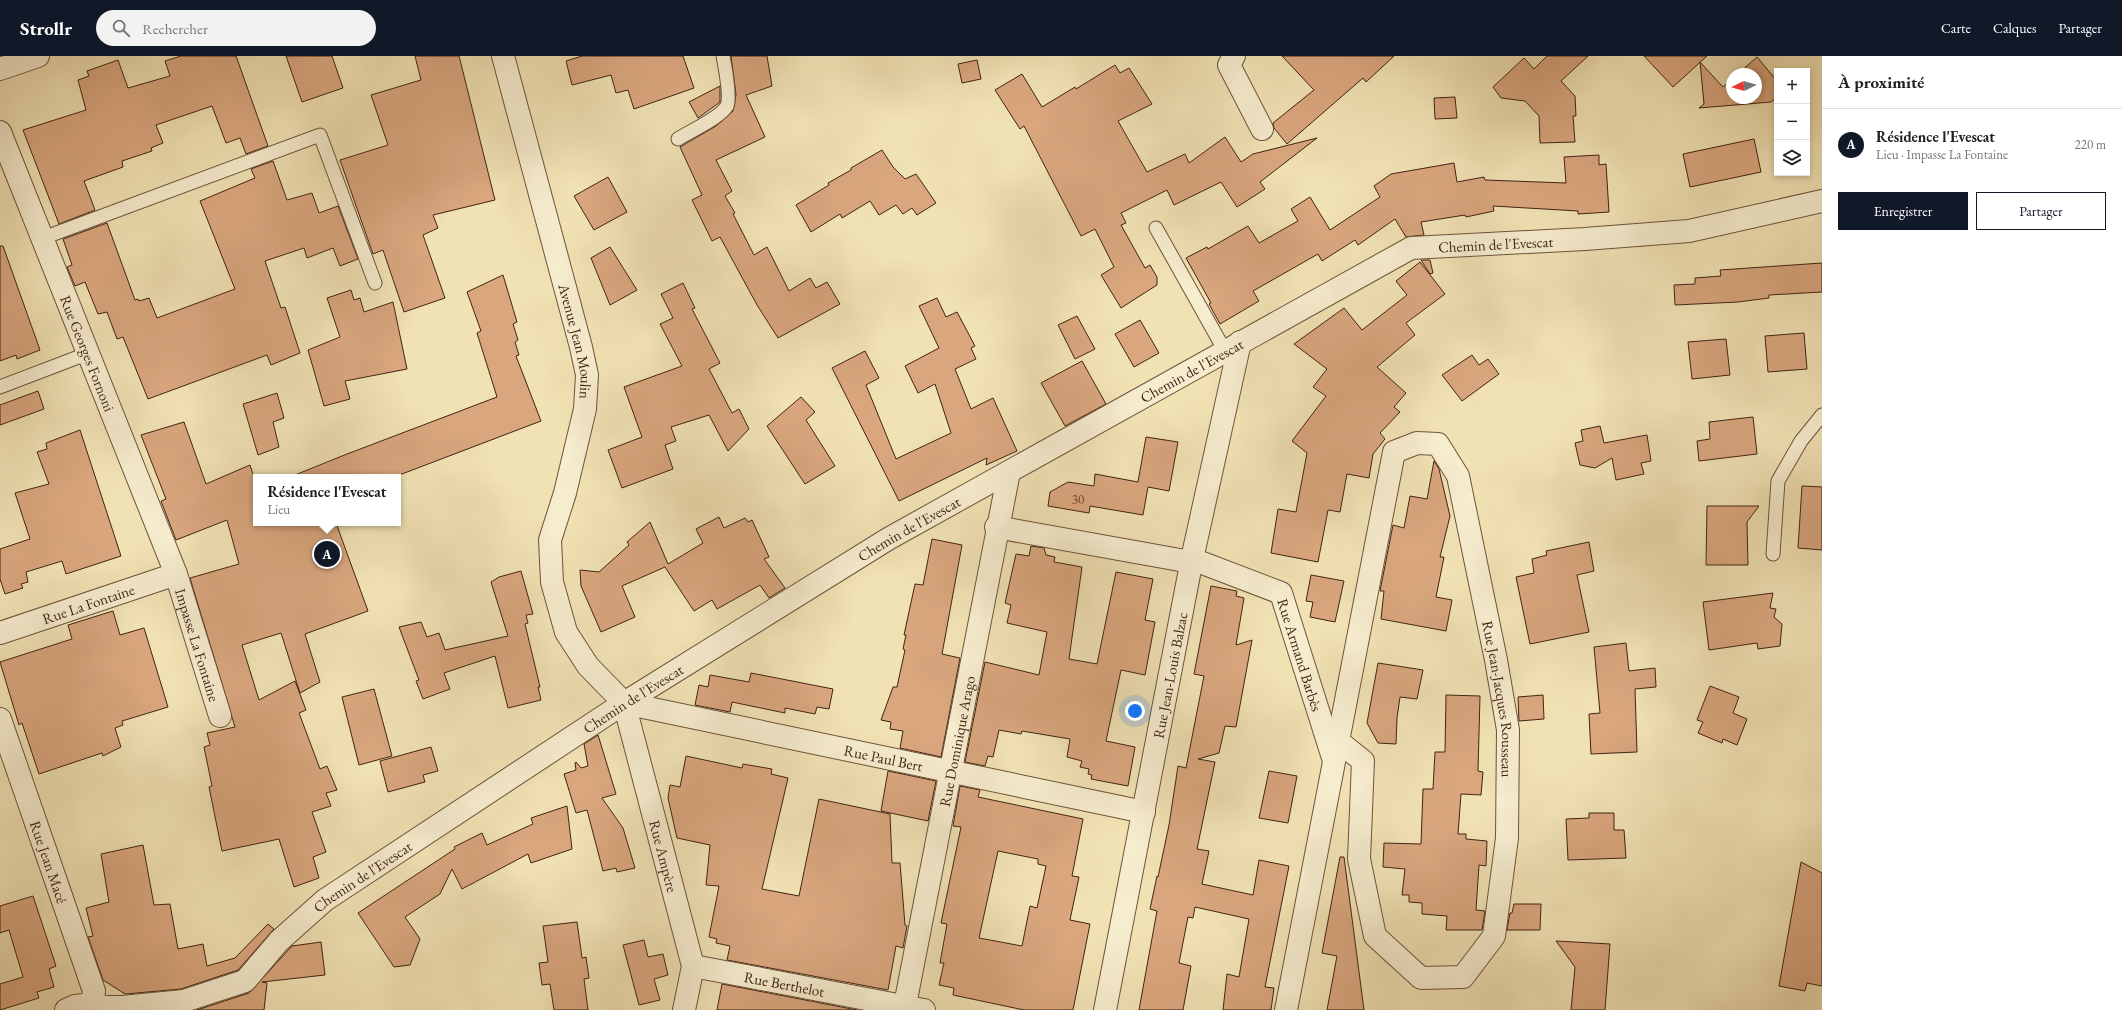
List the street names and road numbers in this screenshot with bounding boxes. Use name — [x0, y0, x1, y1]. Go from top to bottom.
street label: Chemin de l'Evescat — [1438, 231, 1554, 256]
street label: Avenue Jean Moulin — [555, 281, 596, 400]
street label: Rue Georges Fornoni — [56, 292, 120, 414]
street label: Chemin de l'Evescat — [1137, 334, 1247, 406]
street label: Chemin de l'Evescat — [854, 491, 964, 565]
street label: Rue La Fontaine — [40, 579, 137, 628]
street label: Impasse La Fontaine — [172, 586, 224, 704]
street label: Rue Armand Barbès — [1274, 596, 1327, 714]
street label: Rue Jean-Louis Balzac — [1148, 610, 1191, 740]
street label: Rue Jean-Jacques Rousseau — [1479, 619, 1518, 778]
street label: Chemin de l'Evescat — [579, 659, 687, 737]
street label: Rue Dominique Arago — [934, 674, 979, 808]
street label: Rue Paul Bert — [842, 740, 925, 775]
street label: Rue Jean Macé — [26, 818, 72, 906]
street label: Rue Ampère — [646, 818, 683, 894]
street label: Chemin de l'Evescat — [309, 836, 415, 916]
street label: Rue Berthelot — [743, 966, 826, 1000]

